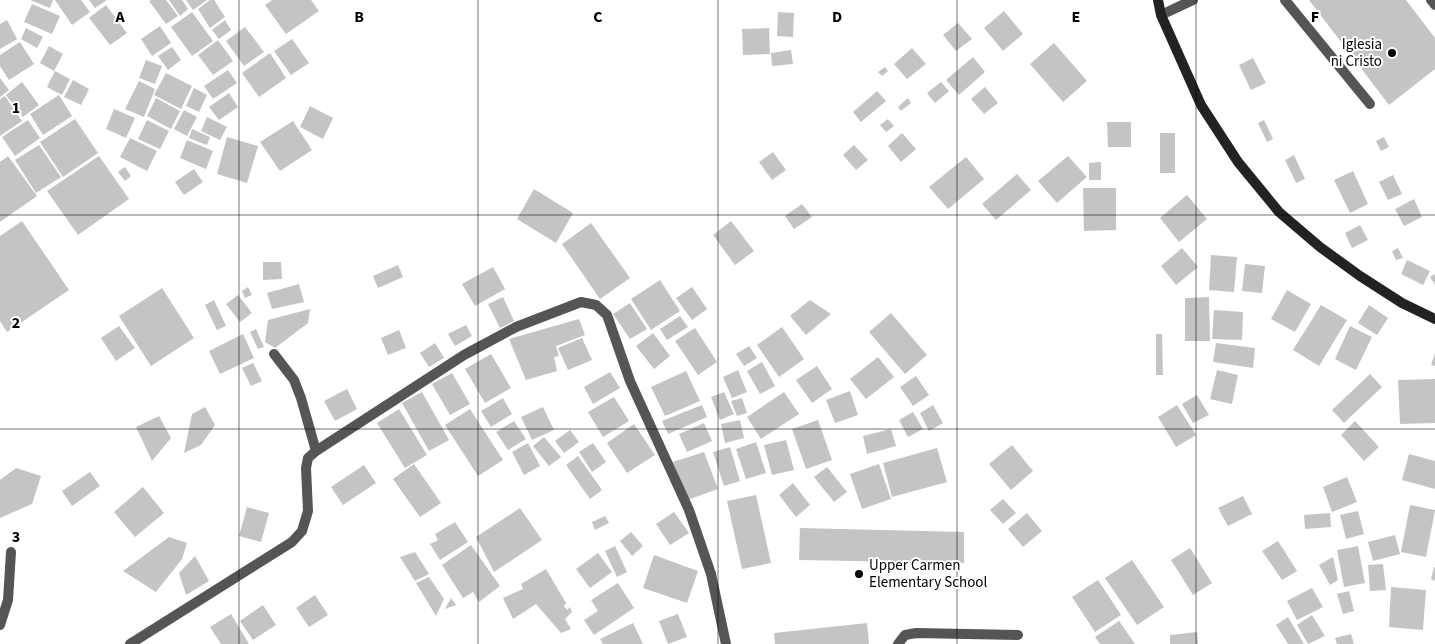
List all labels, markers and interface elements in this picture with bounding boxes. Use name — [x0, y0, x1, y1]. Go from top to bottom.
text: A — [114, 6, 125, 28]
text: B — [354, 6, 364, 28]
text: C — [593, 6, 603, 28]
text: D — [832, 6, 842, 28]
text: E — [1072, 6, 1080, 28]
text: F — [1311, 6, 1319, 28]
place label: Iglesia ni Cristo — [1331, 34, 1382, 72]
marker: Iglesia ni Cristo — [1386, 47, 1398, 59]
text: 1 — [12, 97, 20, 119]
text: 2 — [12, 312, 20, 334]
text: 3 — [12, 526, 20, 548]
place label: Upper Carmen Elementary School — [869, 555, 987, 593]
marker: Upper Carmen Elementary School — [853, 568, 865, 580]

